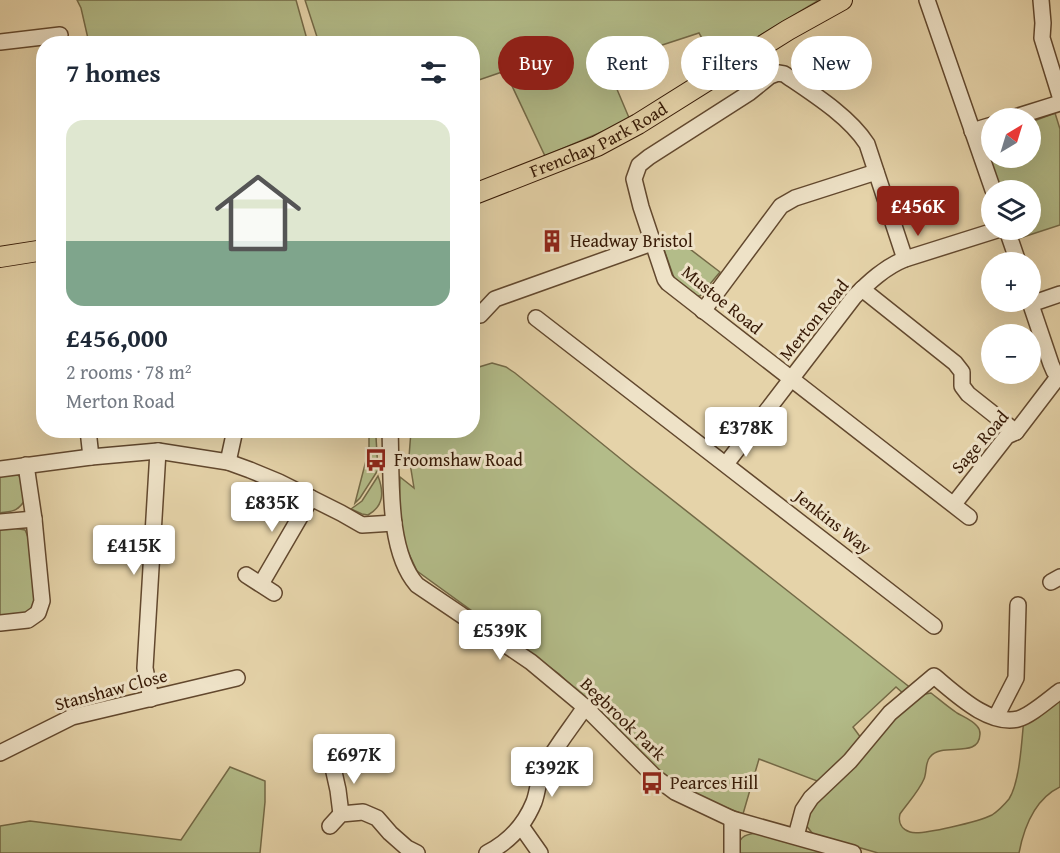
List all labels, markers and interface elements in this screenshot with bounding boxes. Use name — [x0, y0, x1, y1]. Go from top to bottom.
chip: Buy — [498, 36, 574, 90]
chip: Rent — [586, 36, 669, 90]
chip: Filters — [681, 36, 779, 90]
chip: New — [791, 36, 872, 90]
text: 7 homes — [66, 53, 161, 92]
icon: filters — [417, 56, 450, 89]
street label: Frenchay Park Road — [525, 95, 673, 184]
north arrow — [981, 108, 1041, 168]
map controls — [981, 108, 1041, 384]
icon: home — [204, 159, 312, 267]
button: layers — [981, 180, 1041, 240]
pin: £456K — [876, 186, 960, 237]
text: £456K — [891, 191, 945, 220]
place label: Headway Bristol — [570, 227, 693, 254]
building icon: Headway Bristol — [539, 228, 565, 254]
button: + — [981, 252, 1041, 312]
street label: Mustoe Road — [676, 259, 769, 341]
street label: Merton Road — [772, 273, 855, 366]
text: £456,000 — [66, 318, 168, 357]
button: − — [981, 324, 1041, 384]
text: 2 rooms · 78 m² — [66, 357, 192, 386]
text: Merton Road — [66, 386, 175, 415]
street label: Sage Road — [944, 404, 1015, 479]
pin: £378K — [704, 407, 788, 458]
text: £378K — [719, 412, 773, 441]
place label: Froomshaw Road — [394, 446, 523, 473]
bus stop icon: Froomshaw Road — [363, 447, 389, 473]
pin: £835K — [230, 482, 314, 533]
street label: Jenkins Way — [787, 482, 878, 560]
text: £835K — [245, 487, 299, 516]
pin: £415K — [92, 525, 176, 576]
text: £415K — [107, 530, 161, 559]
pin: £539K — [458, 610, 542, 661]
text: £539K — [473, 615, 527, 644]
street label: Stanshaw Close — [52, 662, 170, 718]
street label: Begbrook Park — [574, 671, 673, 767]
pin: £697K — [312, 734, 396, 785]
text: £697K — [327, 739, 381, 768]
pin: £392K — [510, 747, 594, 798]
text: £392K — [525, 752, 579, 781]
place label: Pearces Hill — [670, 769, 758, 796]
bus stop icon: Pearces Hill — [639, 770, 665, 796]

